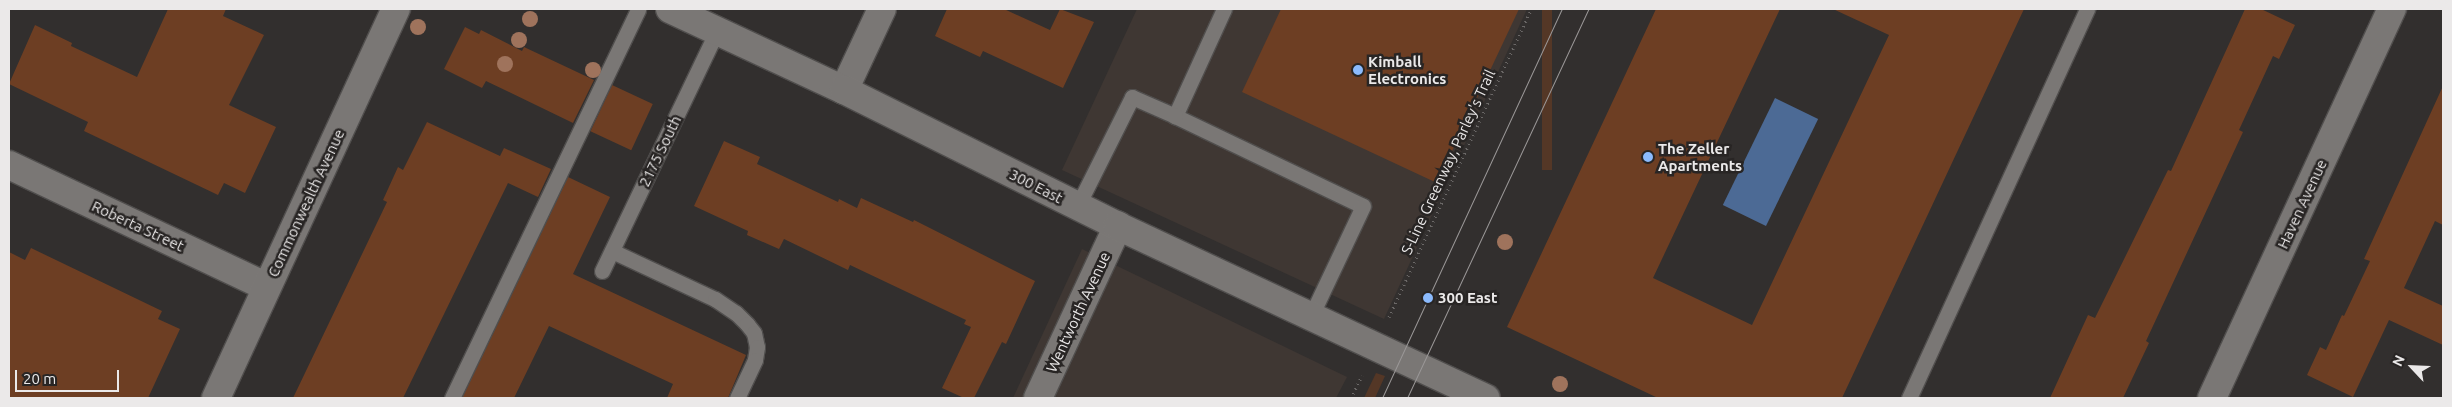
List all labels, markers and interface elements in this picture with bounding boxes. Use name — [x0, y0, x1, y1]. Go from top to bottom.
place label: Kimball Electronics — [1368, 52, 1446, 87]
marker: Kimball Electronics — [1352, 64, 1364, 76]
street label: S-Line Greenway, Parley's Trail — [1397, 67, 1499, 257]
street label: 2175 South — [635, 112, 685, 190]
street label: Commonwealth Avenue — [264, 126, 348, 280]
place label: The Zeller Apartments — [1658, 139, 1742, 174]
marker: The Zeller Apartments — [1642, 151, 1654, 163]
street label: Haven Avenue — [2274, 157, 2330, 251]
street label: 300 East — [1006, 165, 1066, 207]
street label: Roberta Street — [89, 197, 187, 255]
street label: Wentworth Avenue — [1042, 249, 1114, 375]
place label: 300 East — [1438, 289, 1497, 307]
marker: 300 East — [1422, 292, 1434, 304]
north arrow — [2387, 342, 2437, 392]
text: N — [2389, 353, 2408, 369]
scale bar — [18, 360, 121, 392]
text: 20 m — [23, 370, 56, 387]

